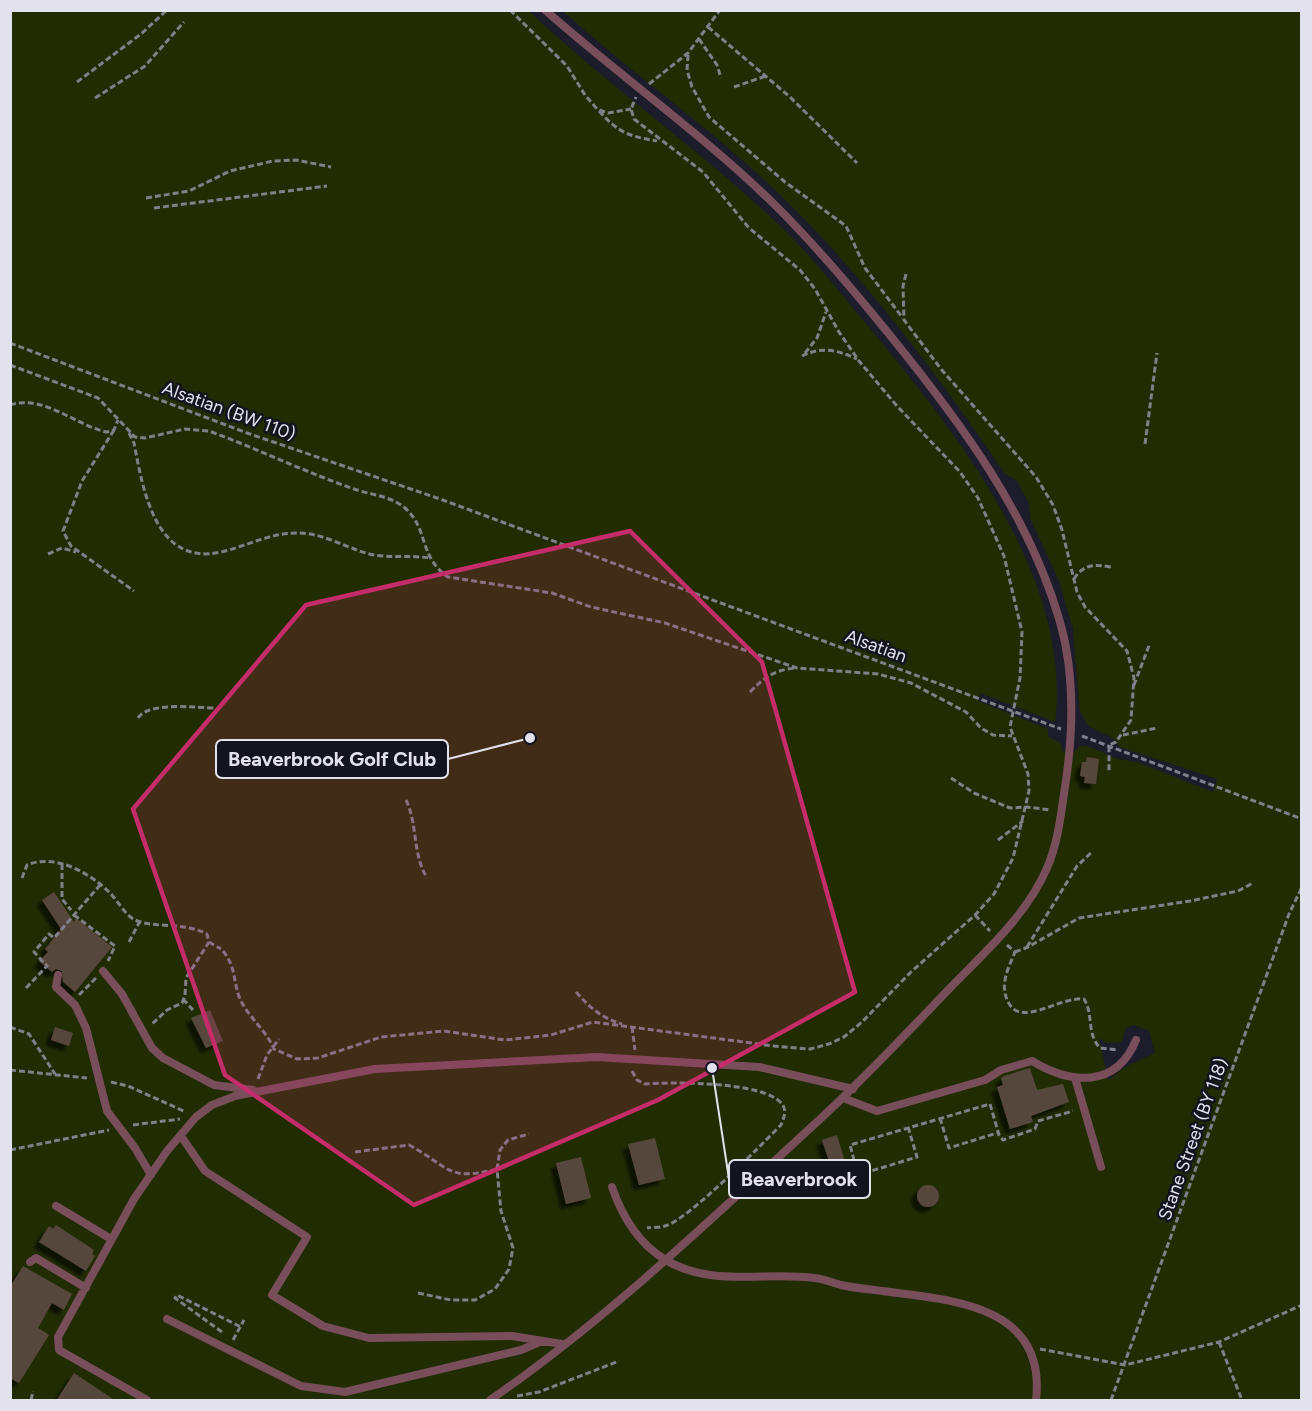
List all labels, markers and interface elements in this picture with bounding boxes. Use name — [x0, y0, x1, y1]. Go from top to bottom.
street label: Alsatian (BW 110) — [159, 377, 299, 445]
street label: Alsatian — [842, 625, 910, 667]
callout: Beaverbrook Golf Club — [216, 740, 448, 778]
text: Beaverbrook Golf Club — [228, 747, 436, 771]
street label: Stane Street (BY 118) — [1153, 1055, 1233, 1223]
callout: Beaverbrook — [729, 1160, 870, 1198]
text: Beaverbrook — [741, 1167, 858, 1191]

